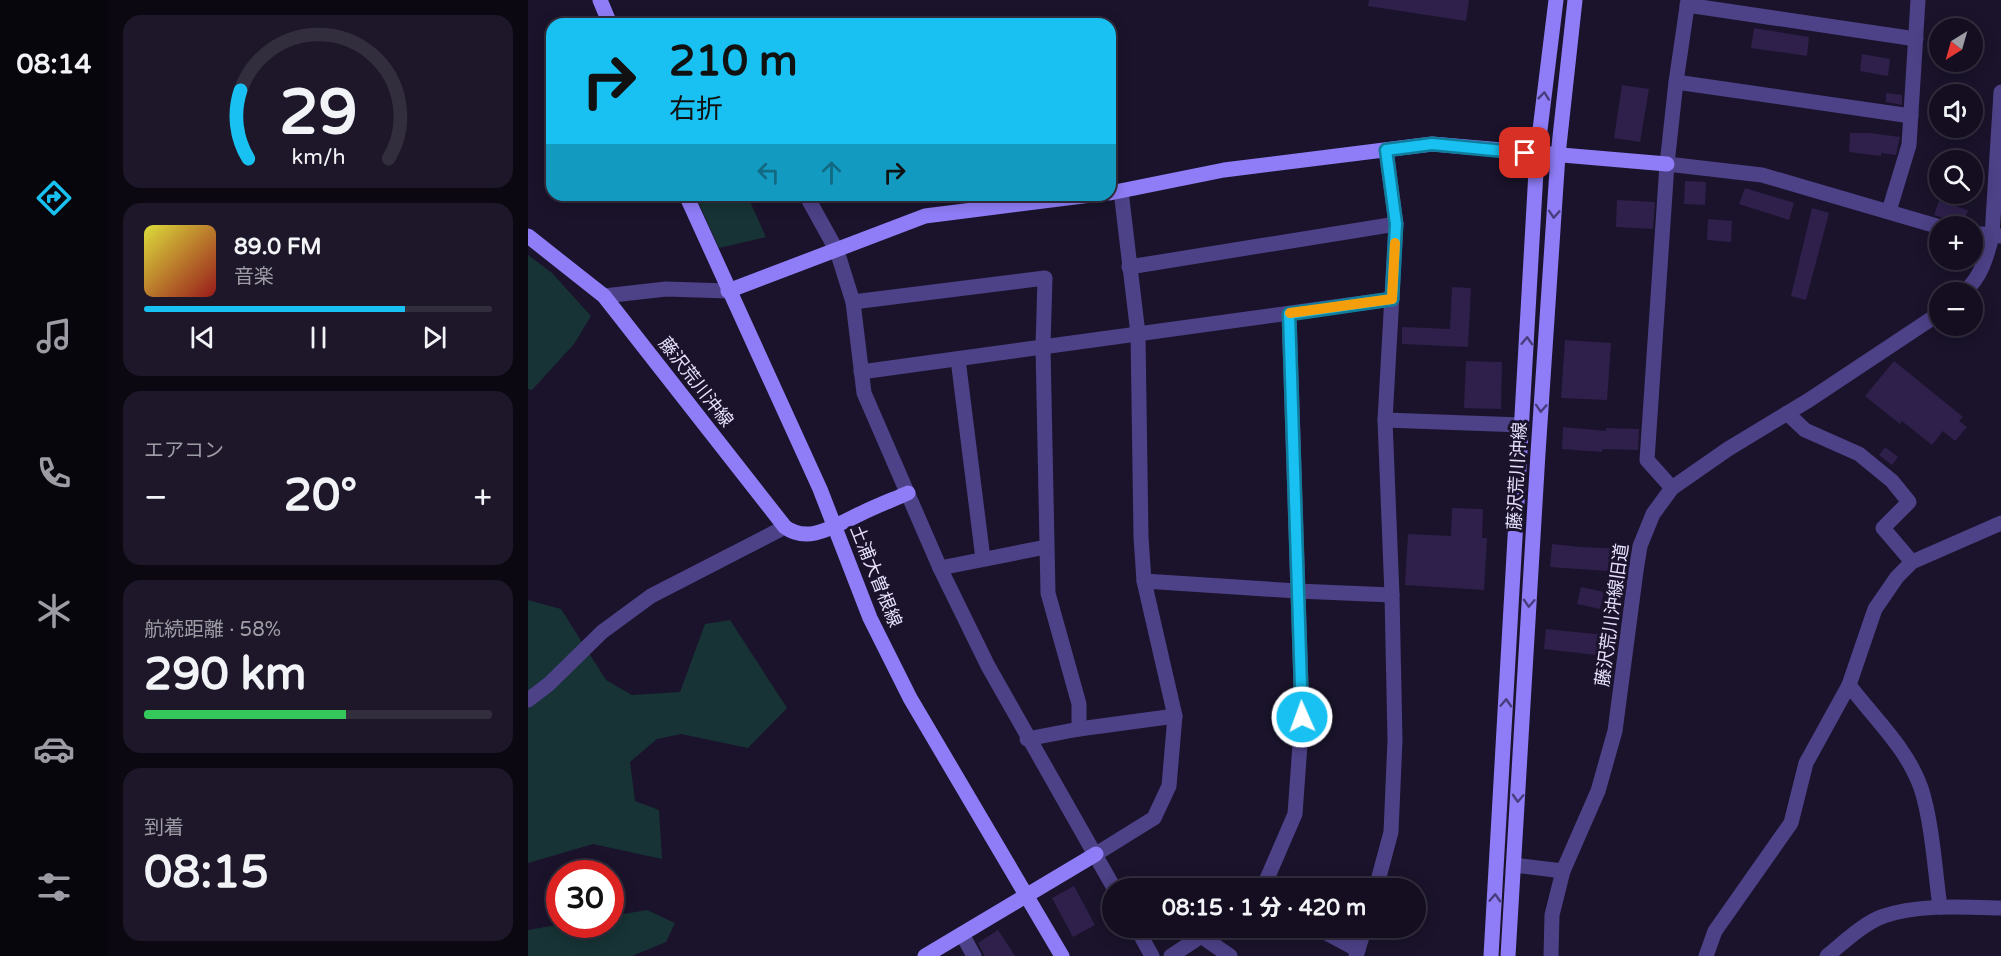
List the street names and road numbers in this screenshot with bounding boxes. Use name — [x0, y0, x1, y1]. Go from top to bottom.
street label: 藤沢荒川沖線 — [654, 333, 738, 431]
street label: 藤沢荒川沖線 — [1503, 421, 1531, 531]
street label: 土浦大曽根線 — [846, 522, 906, 630]
street label: 藤沢荒川沖線旧道 — [1591, 542, 1633, 688]

